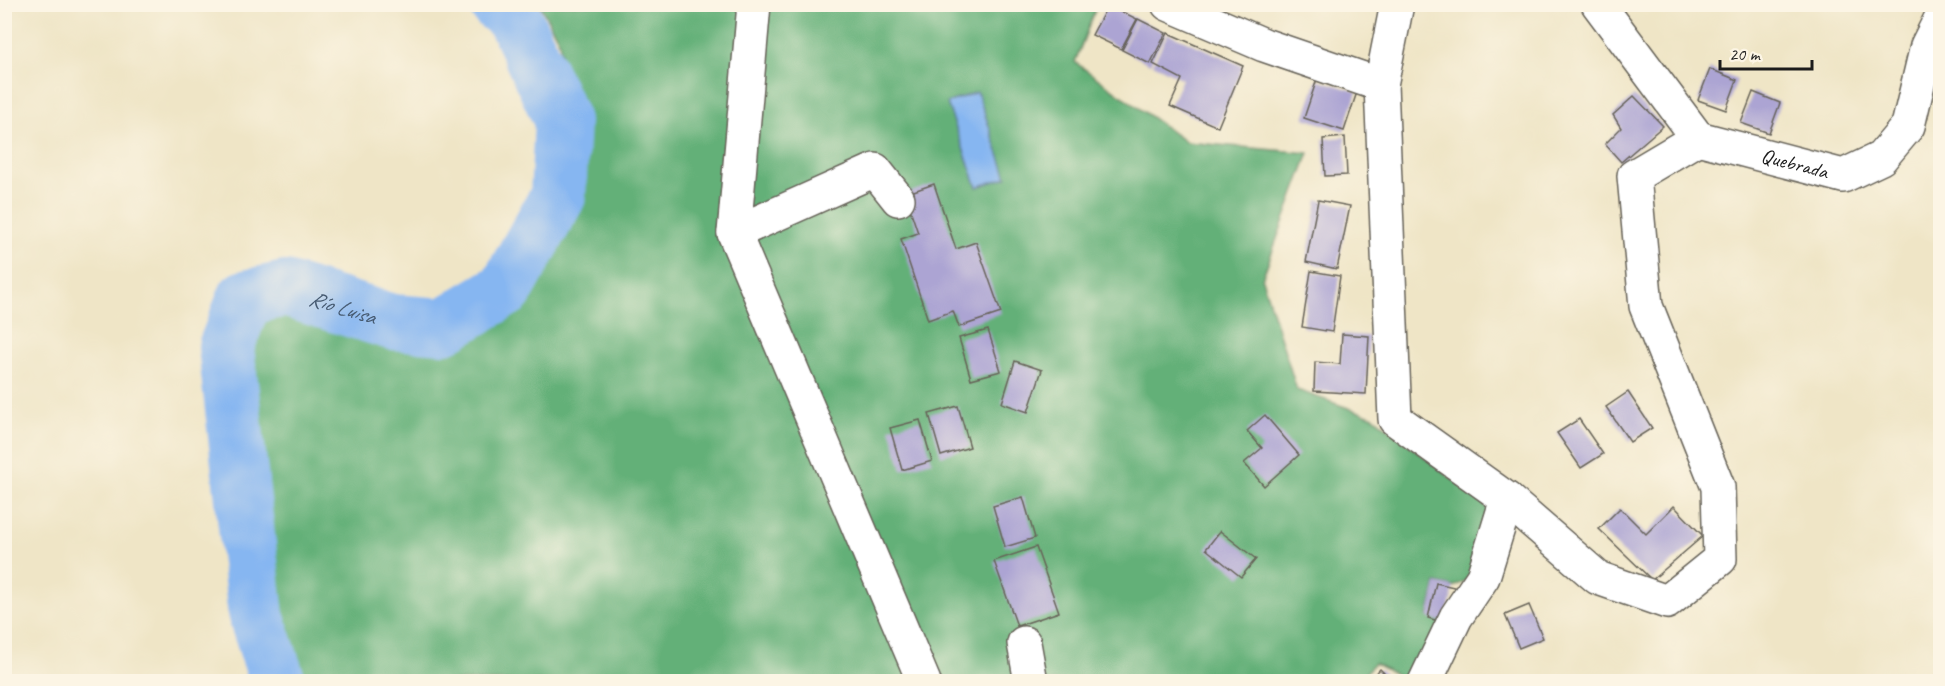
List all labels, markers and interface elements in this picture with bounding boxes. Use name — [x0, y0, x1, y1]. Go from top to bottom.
scale bar — [1720, 33, 1812, 71]
text: 20 m — [1729, 43, 1762, 65]
street label: Quebrada — [1759, 142, 1833, 185]
water label: Río Luisa — [306, 284, 381, 332]

